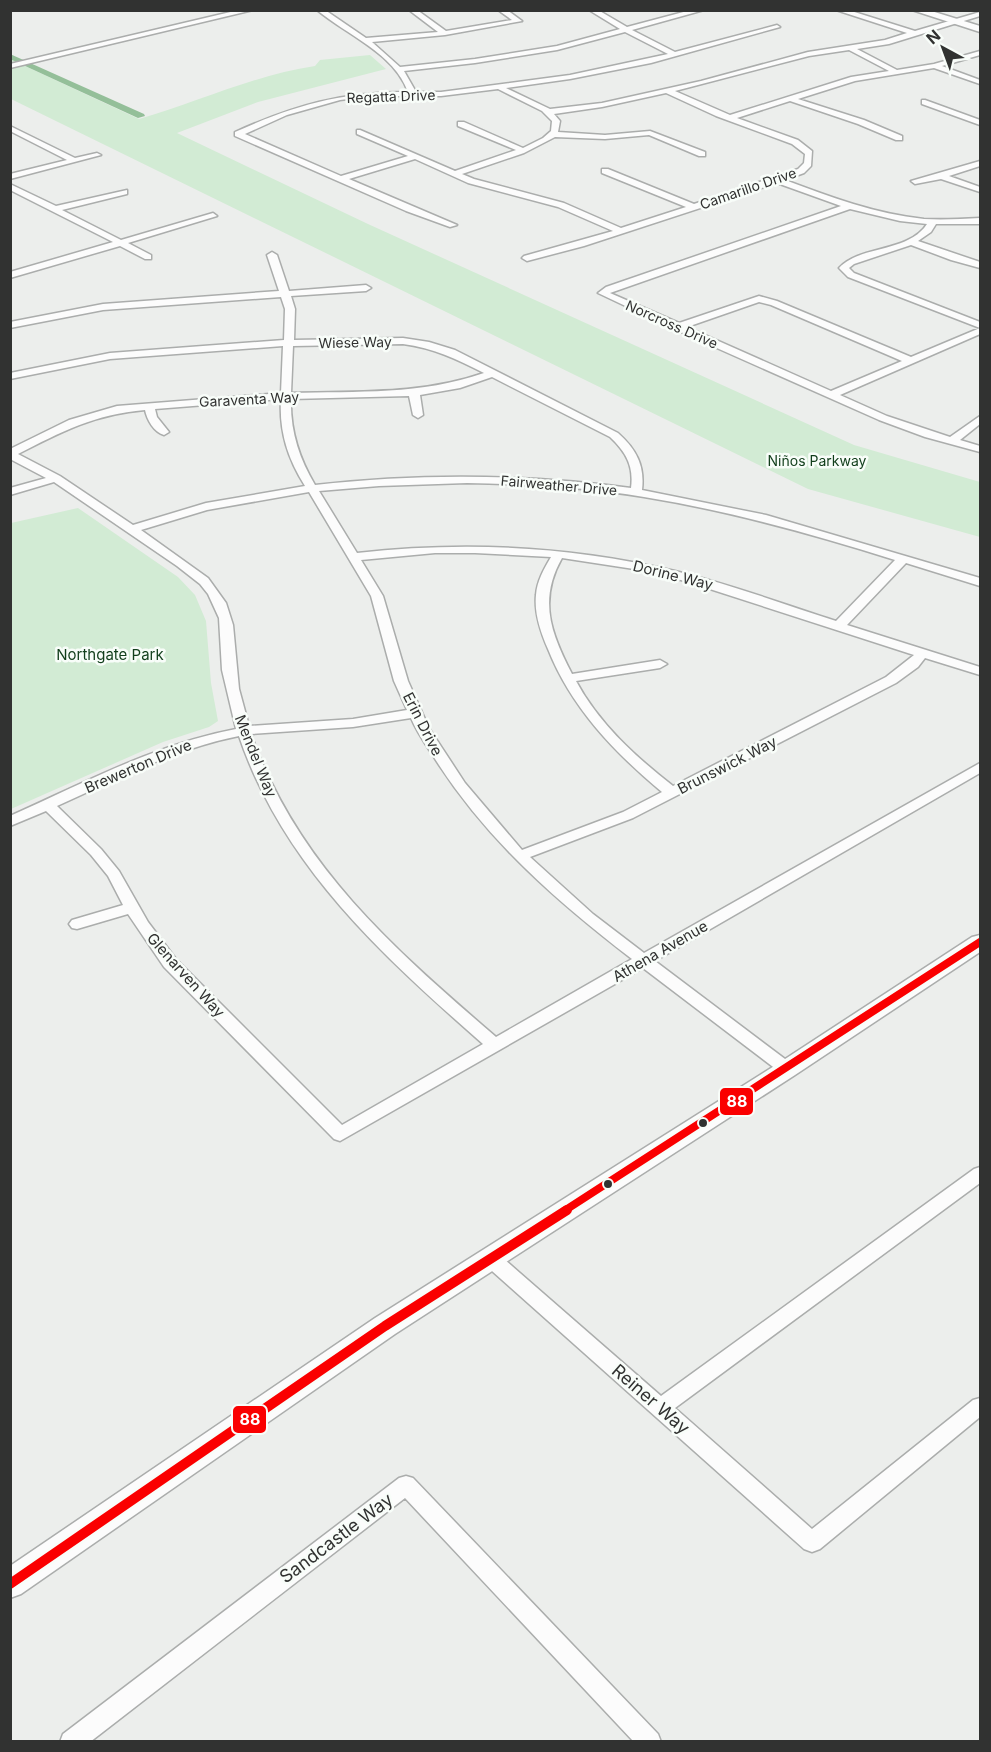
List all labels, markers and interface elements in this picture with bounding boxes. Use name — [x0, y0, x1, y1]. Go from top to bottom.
north arrow — [913, 18, 973, 78]
text: N — [922, 25, 944, 48]
street label: Regatta Drive — [346, 86, 436, 106]
street label: Camarillo Drive — [698, 164, 798, 212]
street label: Norcross Drive — [623, 296, 721, 352]
street label: Wiese Way — [318, 333, 392, 351]
street label: Garaventa Way — [198, 388, 300, 410]
park label: Niños Parkway — [768, 452, 867, 469]
street label: Fairweather Drive — [500, 471, 618, 499]
street label: Dorine Way — [631, 556, 716, 594]
park label: Northgate Park — [56, 645, 164, 664]
street label: Erin Drive — [399, 689, 447, 759]
street label: Mendel Way — [231, 712, 281, 801]
street label: Brunswick Way — [674, 732, 780, 798]
street label: Brewerton Drive — [82, 735, 194, 797]
street label: Athena Avenue — [609, 916, 711, 986]
street label: Glenarven Way — [143, 929, 229, 1022]
line badge: 88 — [719, 1087, 754, 1116]
text: 88 — [727, 1091, 747, 1111]
unlabelled marker — [697, 1117, 709, 1129]
unlabelled marker — [602, 1178, 614, 1190]
street label: Reiner Way — [608, 1360, 694, 1438]
line badge: 88 — [232, 1405, 267, 1434]
text: 88 — [240, 1409, 260, 1429]
street label: Sandcastle Way — [275, 1489, 397, 1587]

